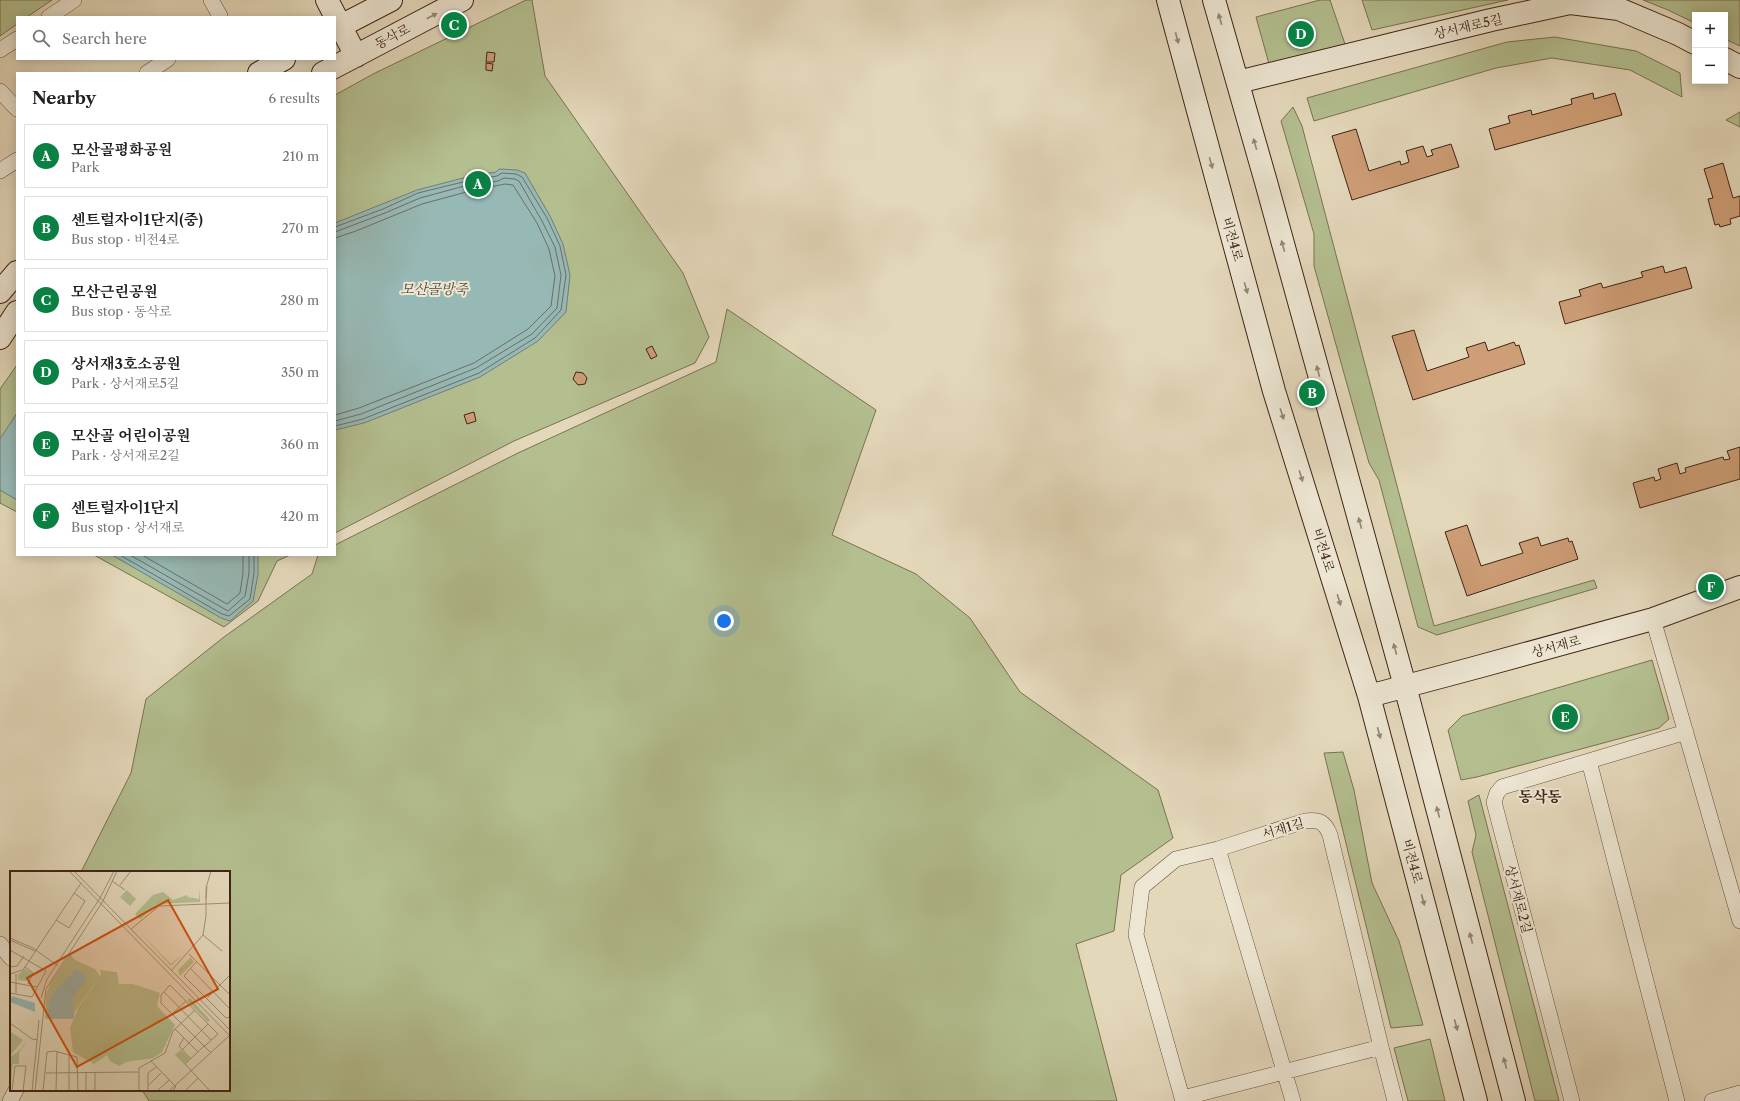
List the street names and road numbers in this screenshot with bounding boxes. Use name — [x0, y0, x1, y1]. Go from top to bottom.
street label: 상서재로5길 — [1432, 10, 1504, 42]
street label: 동삭로 — [372, 20, 413, 52]
street label: 비전4로 — [1219, 215, 1247, 263]
street label: 비전4로 — [1310, 526, 1338, 574]
street label: 상서재로 — [1530, 632, 1583, 660]
street label: 서재1길 — [1260, 814, 1306, 842]
street label: 비전4로 — [1399, 837, 1427, 885]
street label: 상서재로2길 — [1502, 863, 1536, 935]

